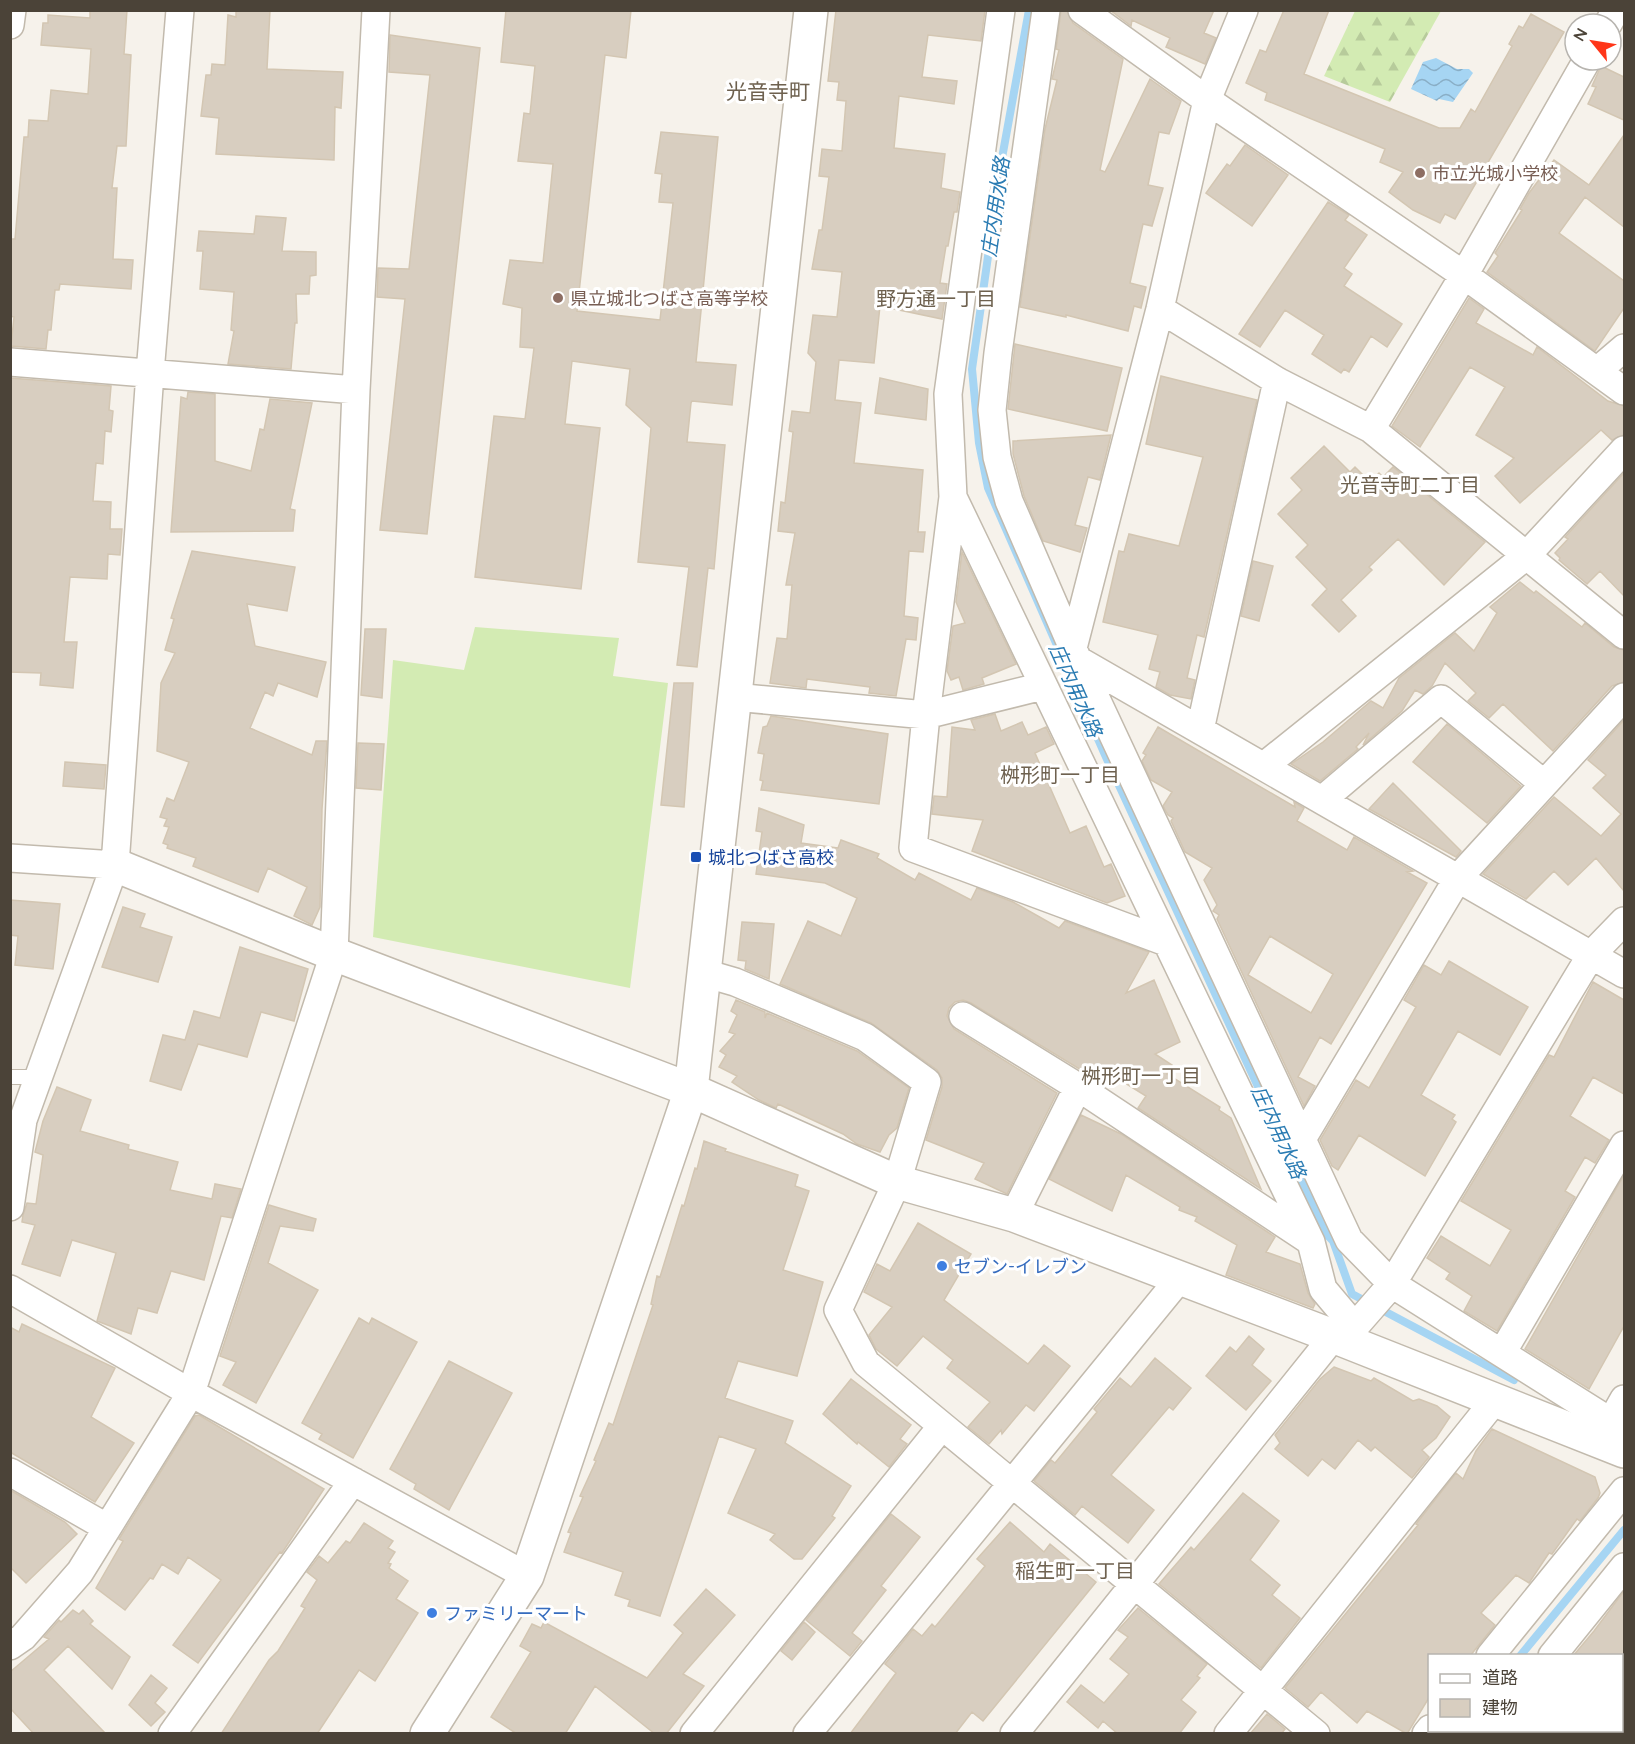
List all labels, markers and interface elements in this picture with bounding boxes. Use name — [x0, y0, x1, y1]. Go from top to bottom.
north arrow — [1563, 12, 1623, 72]
text: N — [1568, 24, 1592, 45]
district label: 光音寺町 — [726, 78, 810, 104]
water label: 庄内用水路 — [976, 154, 1015, 258]
place label: 市立光城小学校 — [1432, 162, 1558, 185]
marker: 市立光城小学校 — [1413, 166, 1427, 180]
district label: 野方通一丁目 — [876, 286, 996, 311]
place label: 県立城北つばさ高等学校 — [570, 287, 768, 310]
marker: 県立城北つばさ高等学校 — [551, 291, 565, 305]
district label: 光音寺町二丁目 — [1340, 472, 1480, 497]
water label: 庄内用水路 — [1044, 639, 1109, 743]
district label: 桝形町一丁目 — [1000, 762, 1120, 787]
place label: 城北つばさ高校 — [708, 846, 834, 869]
marker: 城北つばさ高校 — [689, 850, 703, 864]
district label: 桝形町一丁目 — [1081, 1063, 1201, 1088]
water label: 庄内用水路 — [1247, 1081, 1312, 1184]
place label: セブン-イレブン — [954, 1255, 1087, 1278]
marker: セブン-イレブン — [935, 1259, 949, 1273]
district label: 稲生町一丁目 — [1015, 1558, 1135, 1583]
place label: ファミリーマート — [444, 1602, 588, 1625]
marker: ファミリーマート — [425, 1606, 439, 1620]
legend — [1428, 1654, 1623, 1732]
text: 道路 — [1482, 1666, 1518, 1689]
text: 建物 — [1482, 1696, 1518, 1719]

